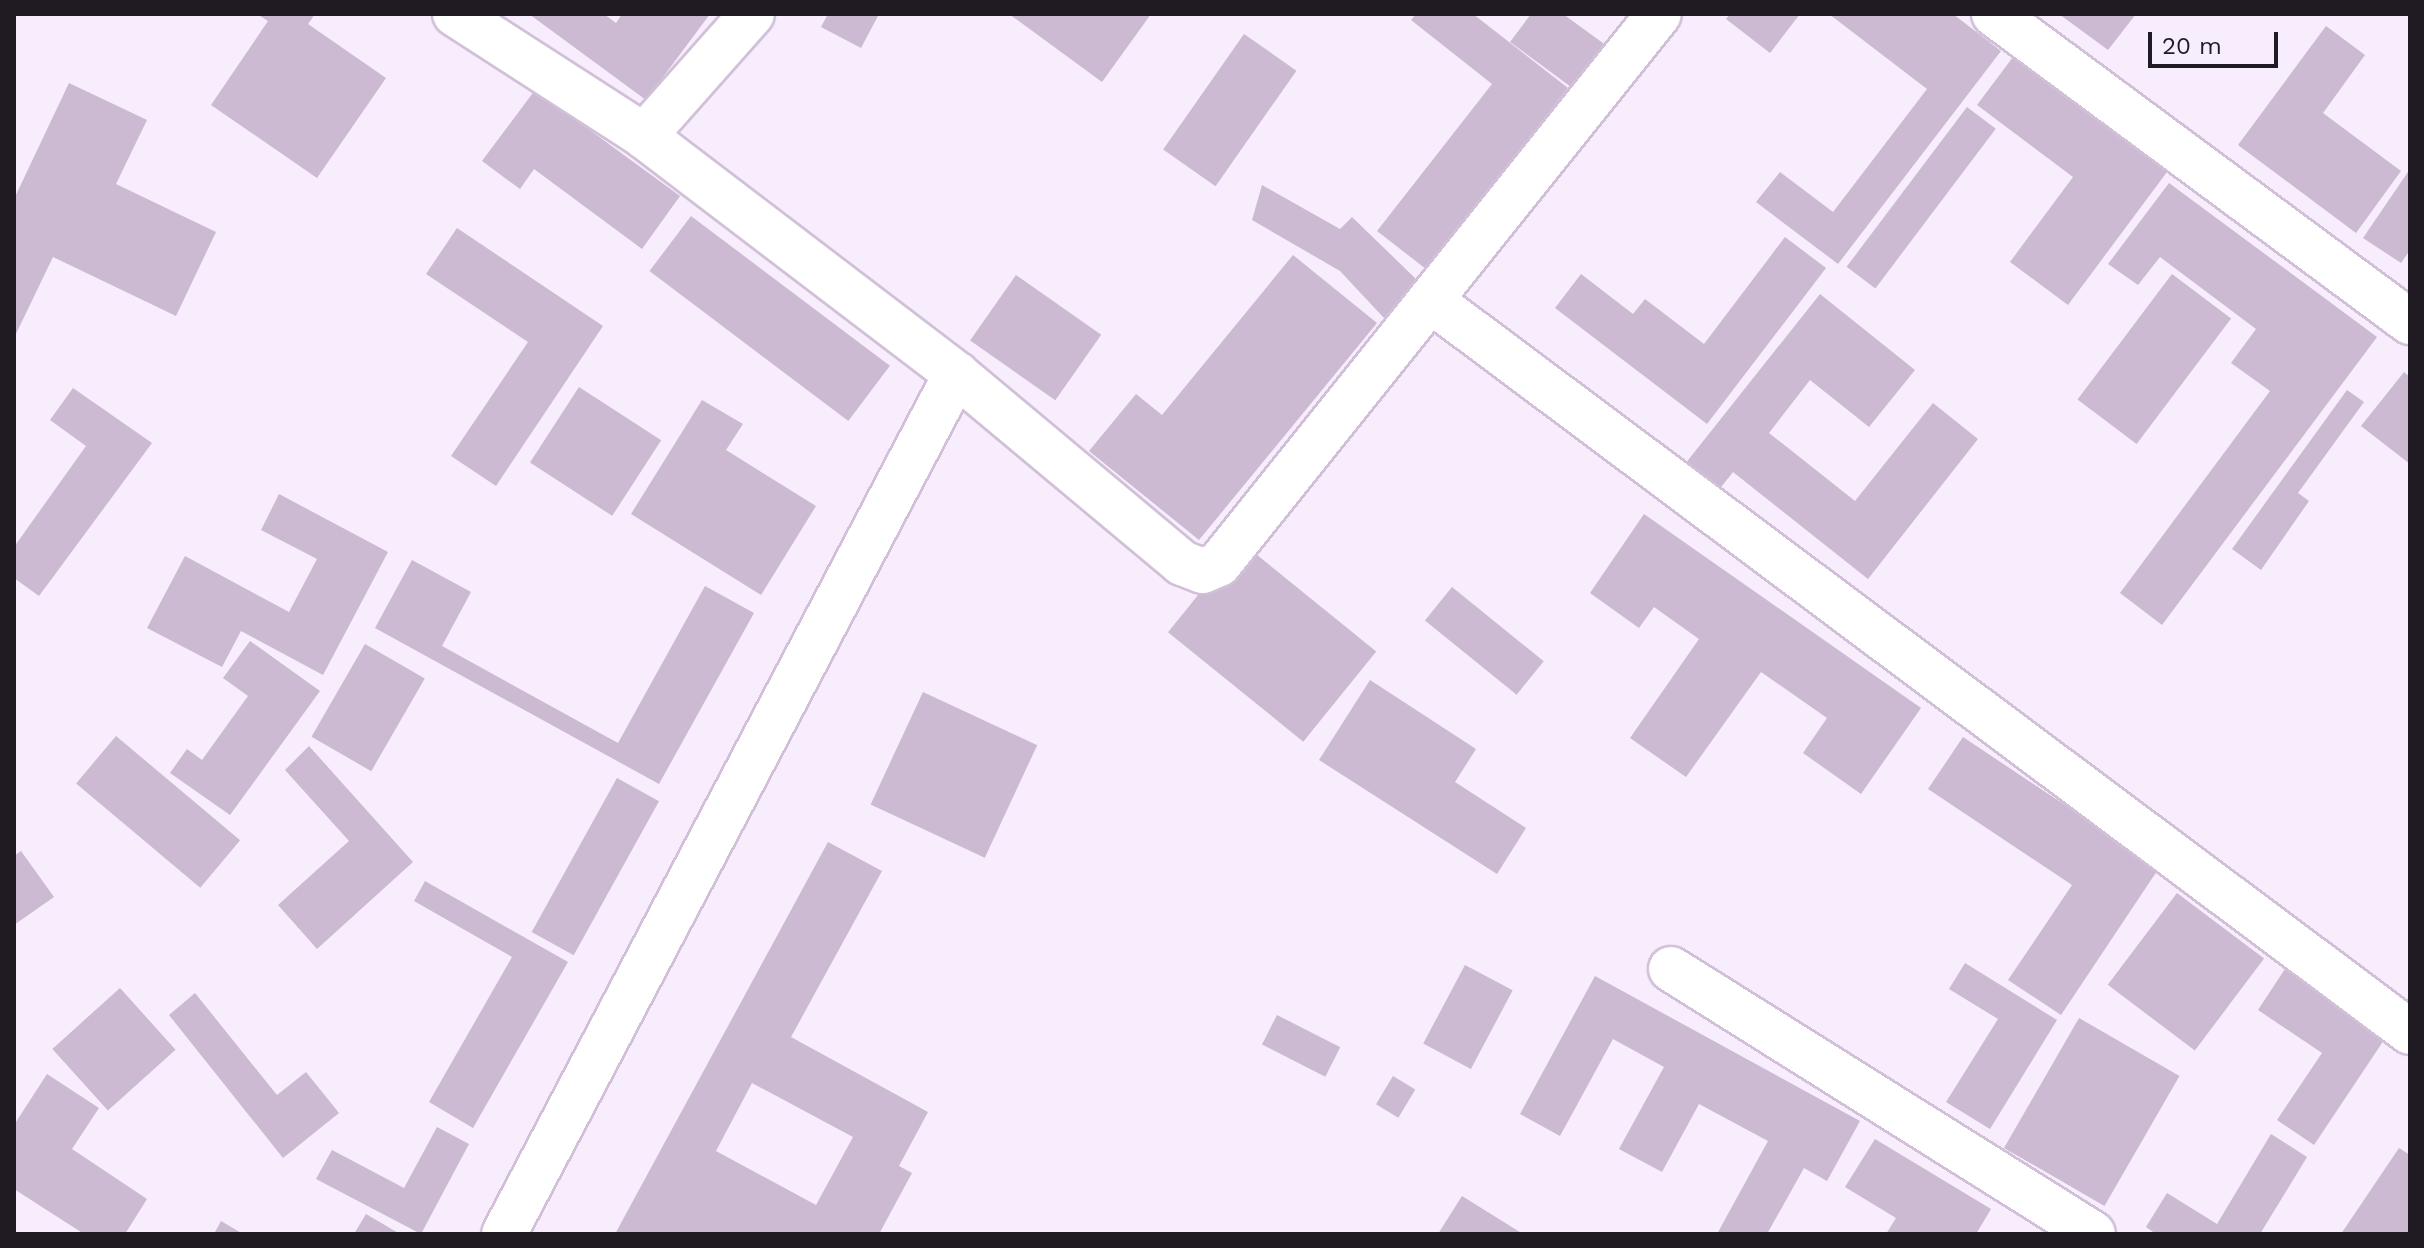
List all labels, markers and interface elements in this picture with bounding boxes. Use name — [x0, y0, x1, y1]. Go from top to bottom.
scale bar — [2152, 16, 2282, 66]
text: 20 m — [2162, 32, 2222, 60]

